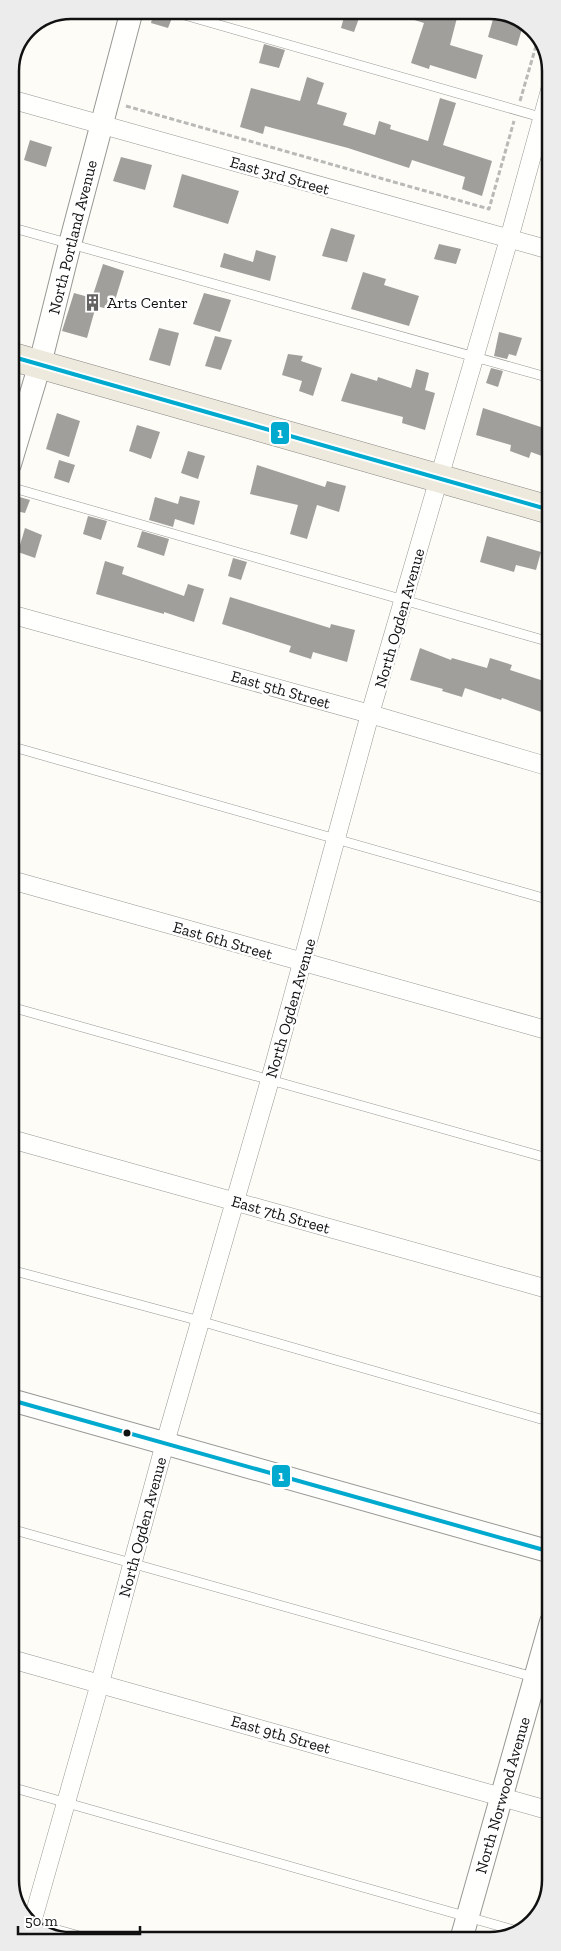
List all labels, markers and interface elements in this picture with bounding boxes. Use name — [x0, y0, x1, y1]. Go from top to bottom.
street label: East 3rd Street — [228, 152, 332, 199]
street label: North Portland Avenue — [44, 158, 101, 316]
building icon: Arts Center — [83, 292, 103, 312]
place label: Arts Center — [107, 293, 188, 312]
line badge: 1 — [270, 421, 290, 445]
text: 1 — [277, 425, 283, 442]
street label: North Ogden Avenue — [370, 546, 429, 690]
street label: East 5th Street — [229, 666, 333, 713]
street label: East 6th Street — [171, 917, 275, 964]
street label: North Ogden Avenue — [261, 936, 320, 1080]
street label: East 7th Street — [229, 1191, 332, 1238]
unlabelled marker — [122, 1428, 132, 1438]
street label: North Ogden Avenue — [115, 1455, 170, 1599]
line badge: 1 — [271, 1464, 291, 1488]
text: 1 — [278, 1468, 284, 1485]
street label: East 9th Street — [229, 1711, 333, 1758]
street label: North Norwood Avenue — [471, 1715, 534, 1876]
scale bar — [18, 1904, 140, 1936]
text: 50 m — [25, 1912, 58, 1930]

